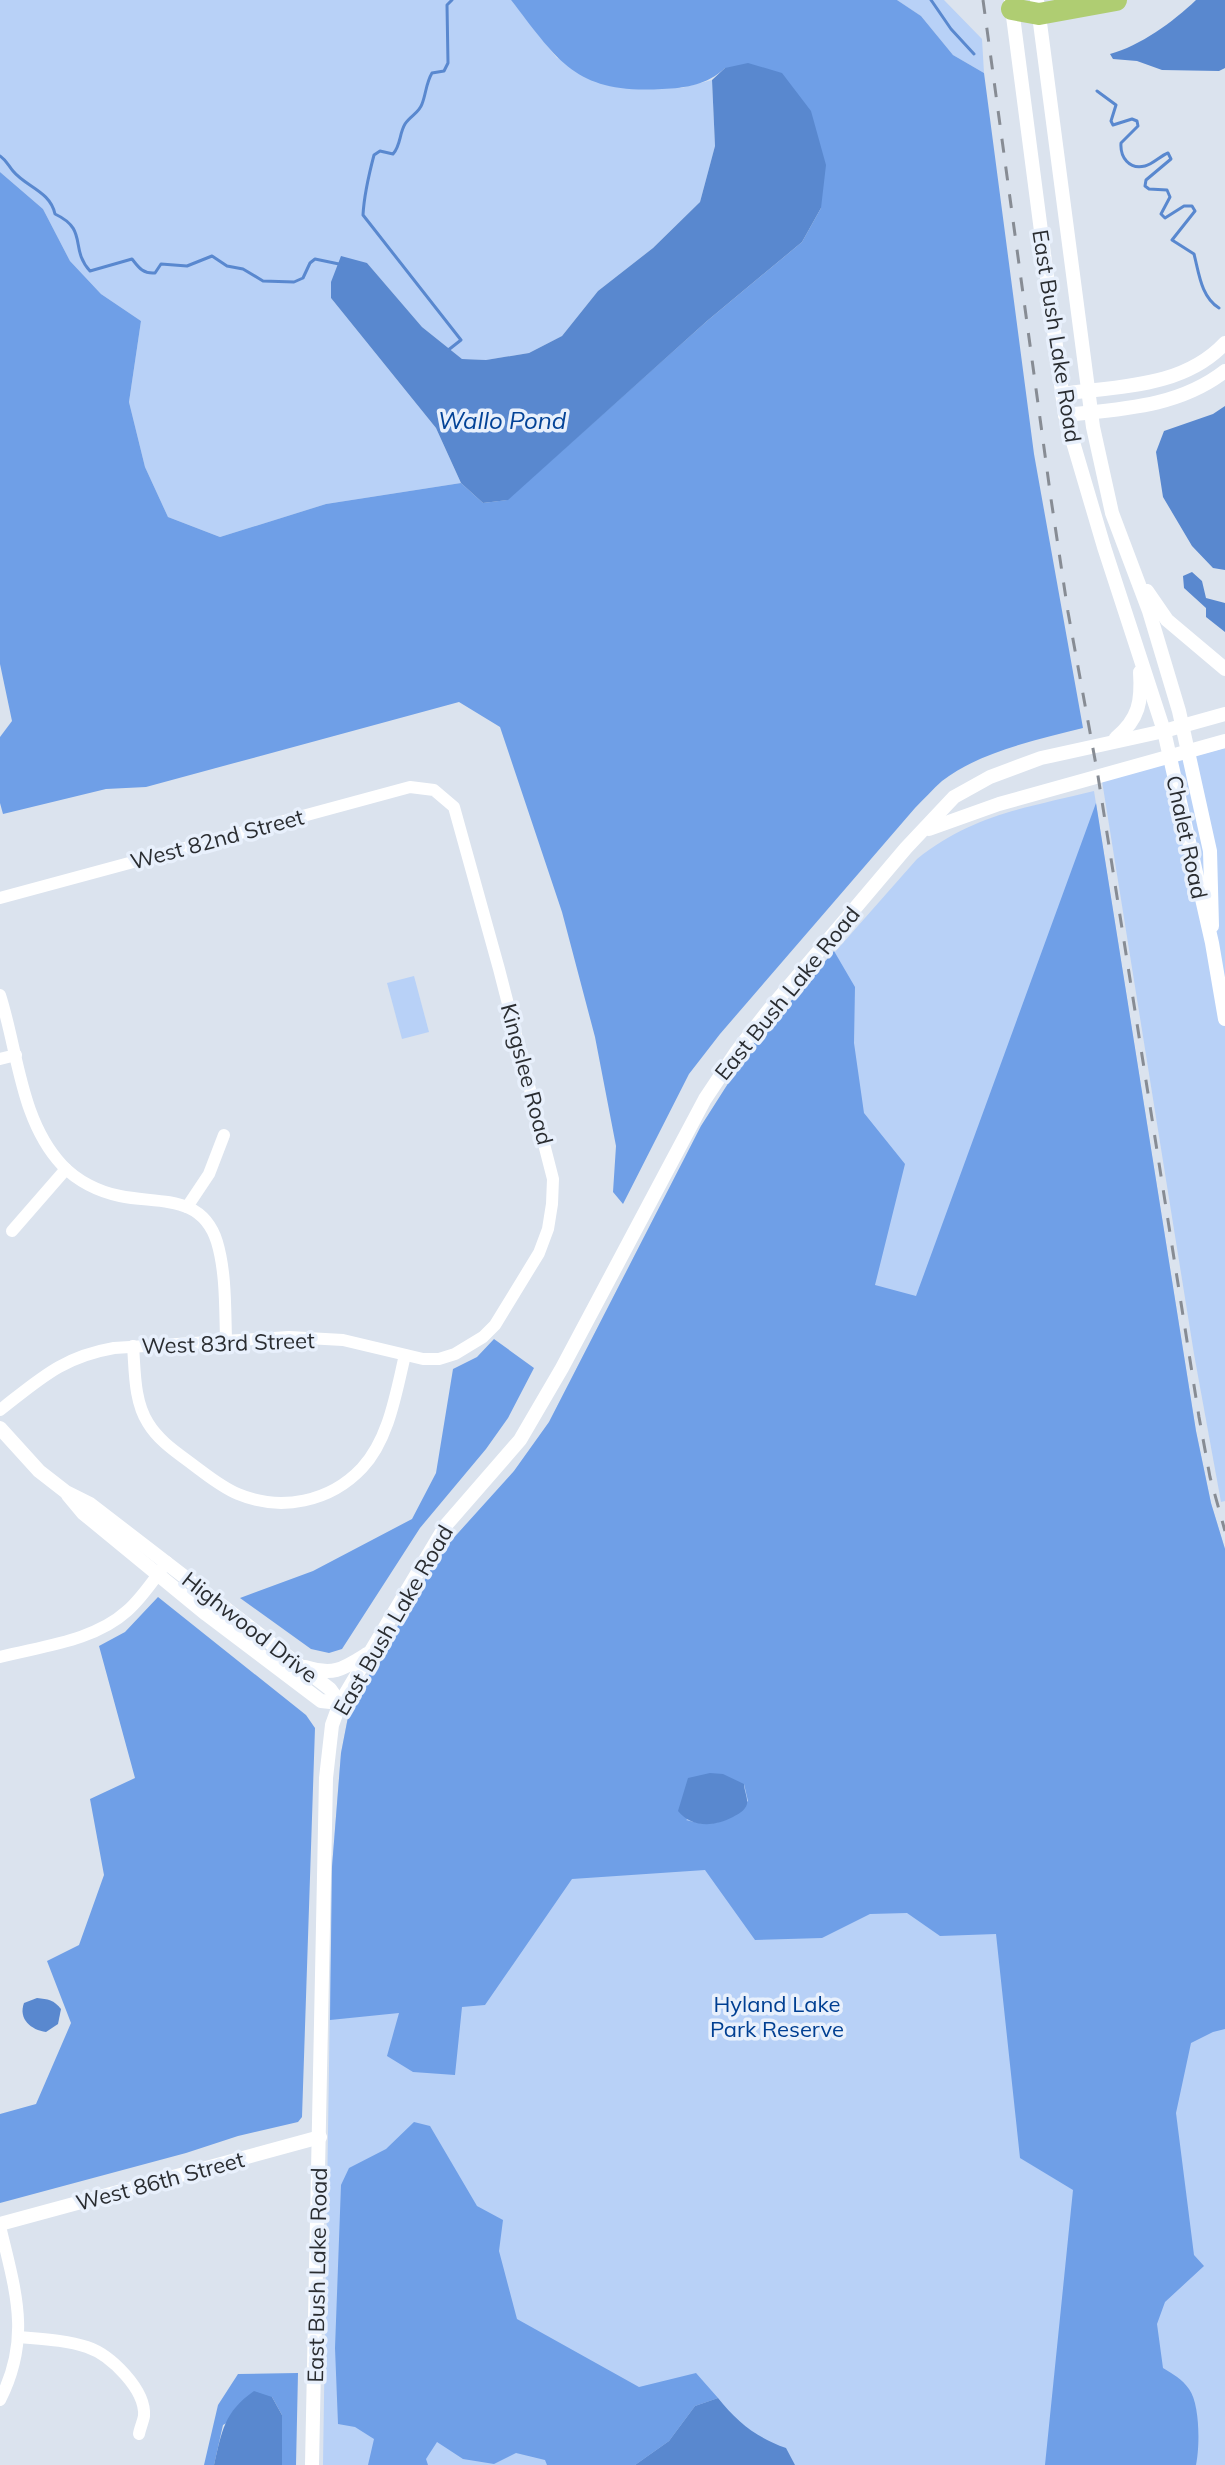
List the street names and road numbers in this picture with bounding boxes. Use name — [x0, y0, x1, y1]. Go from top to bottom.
street label: East Bush Lake Road — [1026, 227, 1088, 445]
street label: Chalet Road — [1160, 773, 1214, 901]
street label: West 82nd Street — [127, 802, 307, 876]
street label: East Bush Lake Road — [708, 901, 866, 1085]
street label: Kingslee Road — [495, 1000, 559, 1148]
street label: West 83rd Street — [141, 1326, 315, 1360]
street label: East Bush Lake Road — [327, 1520, 459, 1720]
street label: Highwood Drive — [177, 1565, 323, 1689]
street label: West 86th Street — [73, 2145, 247, 2217]
street label: East Bush Lake Road — [301, 2167, 333, 2383]

